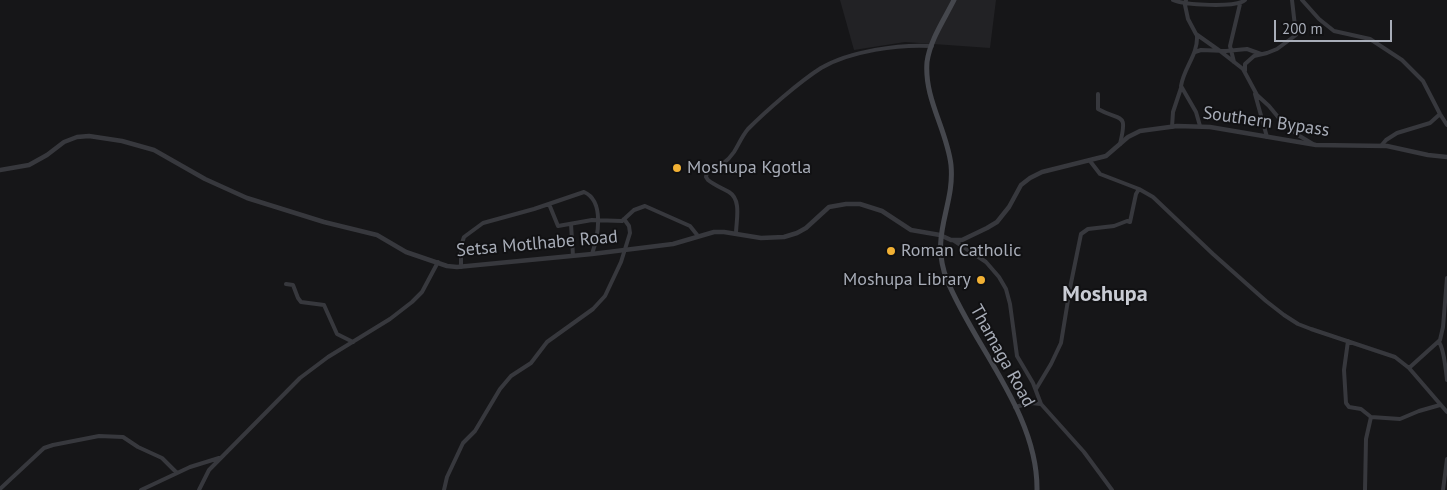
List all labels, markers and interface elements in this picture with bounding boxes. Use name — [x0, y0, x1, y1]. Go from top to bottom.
scale bar — [1277, 10, 1394, 42]
text: 200 m — [1282, 19, 1323, 38]
street label: Southern Bypass — [1201, 102, 1331, 142]
place label: Moshupa Kgotla — [687, 157, 811, 179]
marker: Moshupa Kgotla — [671, 162, 683, 174]
street label: Setsa Motlhabe Road — [455, 226, 619, 262]
place label: Roman Catholic — [901, 240, 1021, 262]
marker: Roman Catholic — [885, 245, 897, 257]
place label: Moshupa Library — [843, 269, 971, 291]
marker: Moshupa Library — [975, 274, 987, 286]
district label: Moshupa — [1062, 282, 1148, 308]
street label: Thamaga Road — [965, 301, 1039, 411]

